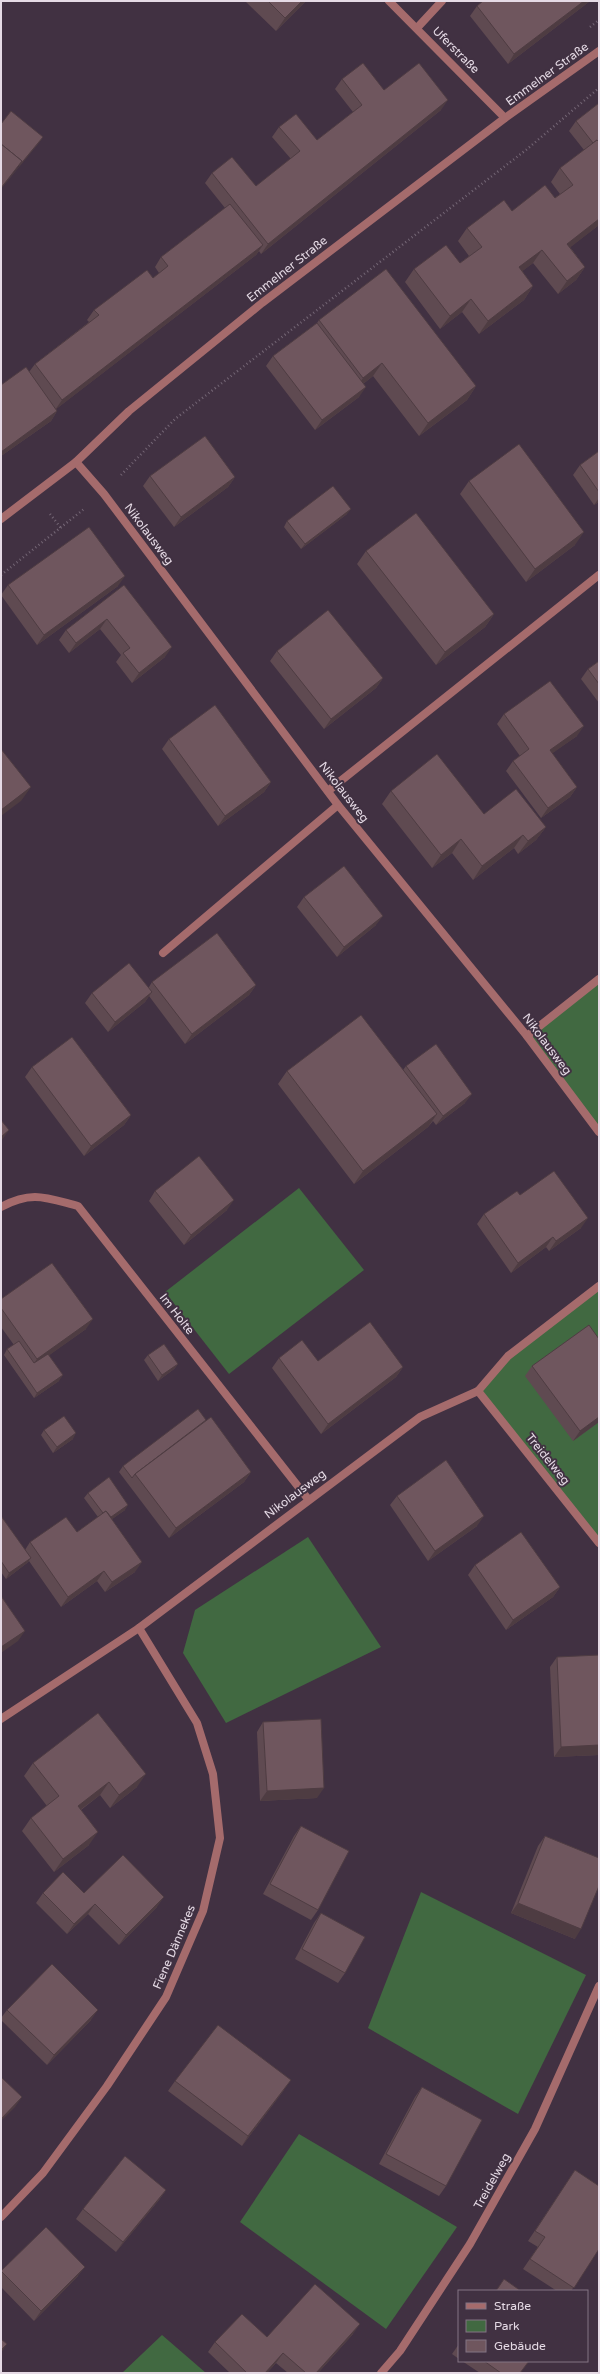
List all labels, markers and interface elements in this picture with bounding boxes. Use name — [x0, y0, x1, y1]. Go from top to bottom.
street label: Uferstraße — [430, 24, 482, 76]
street label: Emmelner Straße — [503, 39, 591, 109]
street label: Emmelner Straße — [244, 233, 330, 305]
street label: Nikolausweg — [122, 501, 176, 567]
street label: Nikolausweg — [316, 759, 372, 825]
street label: Nikolausweg — [520, 1011, 574, 1077]
street label: Im Holte — [157, 1291, 197, 1337]
street label: Treidelweg — [523, 1431, 573, 1487]
street label: Nikolausweg — [262, 1467, 328, 1521]
street label: Fiene Dännekes — [150, 1903, 198, 1991]
street label: Treidelweg — [471, 2151, 513, 2211]
legend — [458, 2290, 588, 2362]
text: Straße — [494, 2299, 531, 2313]
text: Park — [494, 2319, 520, 2333]
text: Gebäude — [494, 2339, 546, 2353]

